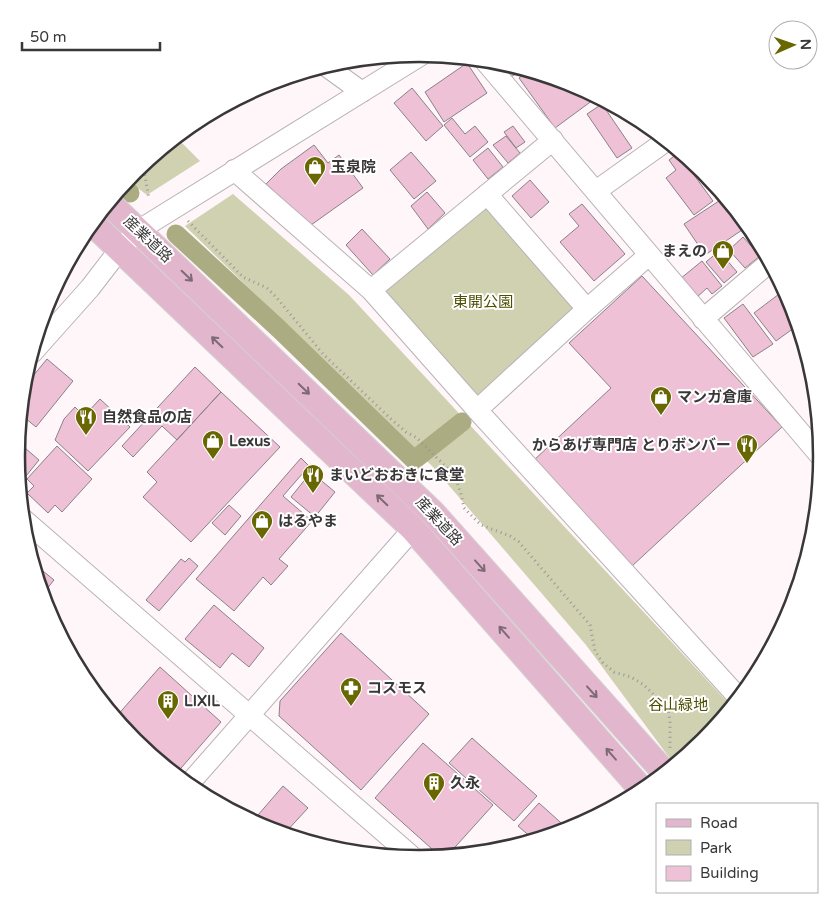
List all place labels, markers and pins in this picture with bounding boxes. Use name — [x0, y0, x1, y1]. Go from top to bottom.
shop icon: 玉泉院 — [303, 155, 327, 186]
place label: 玉泉院 — [331, 158, 376, 176]
shop icon: まえの — [711, 239, 735, 270]
place label: まえの — [662, 242, 707, 260]
shop icon: マンガ倉庫 — [649, 385, 673, 416]
place label: マンガ倉庫 — [677, 388, 752, 406]
restaurant icon: 自然食品の店 — [74, 405, 98, 436]
place label: 自然食品の店 — [102, 408, 192, 426]
shop icon: Lexus — [201, 429, 225, 460]
place label: Lexus — [229, 432, 271, 450]
restaurant icon: からあげ専門店 とりボンバー — [735, 433, 759, 464]
place label: からあげ専門店 とりボンバー — [532, 436, 731, 454]
restaurant icon: まいどおおきに食堂 — [301, 463, 325, 494]
place label: まいどおおきに食堂 — [329, 466, 464, 484]
shop icon: はるやま — [250, 509, 274, 540]
place label: はるやま — [278, 512, 338, 530]
pharmacy icon: コスモス — [339, 676, 363, 707]
place label: コスモス — [367, 679, 427, 697]
building icon: LIXIL — [156, 689, 180, 720]
place label: LIXIL — [184, 692, 220, 710]
building icon: 久永 — [422, 771, 446, 802]
place label: 久永 — [450, 774, 480, 792]

